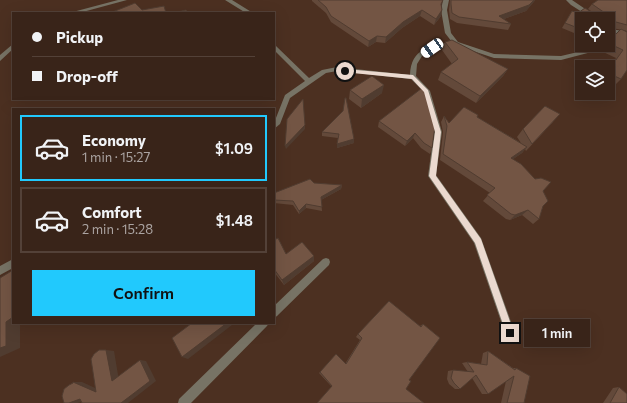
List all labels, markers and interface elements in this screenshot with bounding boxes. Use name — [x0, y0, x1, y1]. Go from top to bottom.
map controls — [575, 12, 615, 100]
button: locate — [575, 12, 615, 52]
text: Pickup — [56, 28, 103, 46]
car — [419, 36, 445, 60]
button: layers — [575, 60, 615, 100]
route start — [336, 62, 354, 80]
text: Drop-off — [56, 67, 118, 85]
icon: car — [34, 130, 70, 166]
text: Economy — [82, 131, 146, 149]
text: $1.09 — [215, 139, 253, 157]
text: 1 min · 15:27 — [82, 149, 150, 165]
icon: car — [34, 202, 70, 238]
text: Comfort — [82, 203, 142, 221]
text: $1.48 — [216, 211, 253, 229]
text: 2 min · 15:28 — [82, 221, 153, 237]
button: Confirm — [32, 270, 255, 316]
callout: 1 min — [524, 319, 590, 347]
route end — [501, 324, 519, 342]
text: 1 min — [542, 325, 572, 341]

